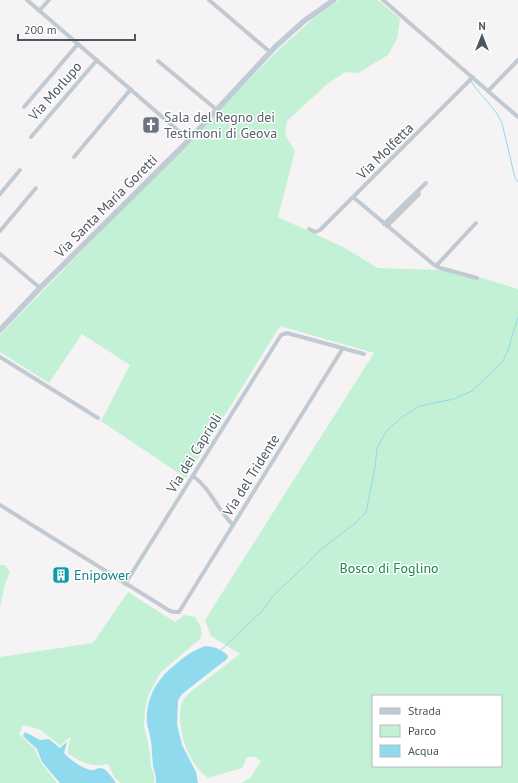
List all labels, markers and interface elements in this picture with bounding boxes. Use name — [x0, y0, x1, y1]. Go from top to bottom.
scale bar — [18, 16, 135, 42]
north arrow — [462, 16, 502, 56]
text: N — [478, 19, 486, 33]
text: 200 m — [24, 22, 57, 37]
street label: Via Morlupo — [24, 58, 86, 125]
place label: Sala del Regno dei Testimoni di Geova — [164, 108, 277, 142]
church icon: Sala del Regno dei Testimoni di Geova — [141, 115, 161, 135]
street label: Via Molfetta — [352, 119, 417, 184]
street label: Via Santa Maria Goretti — [50, 151, 161, 262]
street label: Via dei Caprioli — [162, 410, 226, 497]
street label: Via del Tridente — [218, 431, 283, 520]
park label: Bosco di Foglino — [339, 559, 439, 577]
building icon: Enipower — [51, 565, 71, 585]
place label: Enipower — [74, 566, 130, 584]
legend — [372, 695, 502, 767]
text: Strada — [408, 703, 441, 718]
text: Parco — [408, 723, 436, 738]
text: Acqua — [408, 743, 439, 758]

